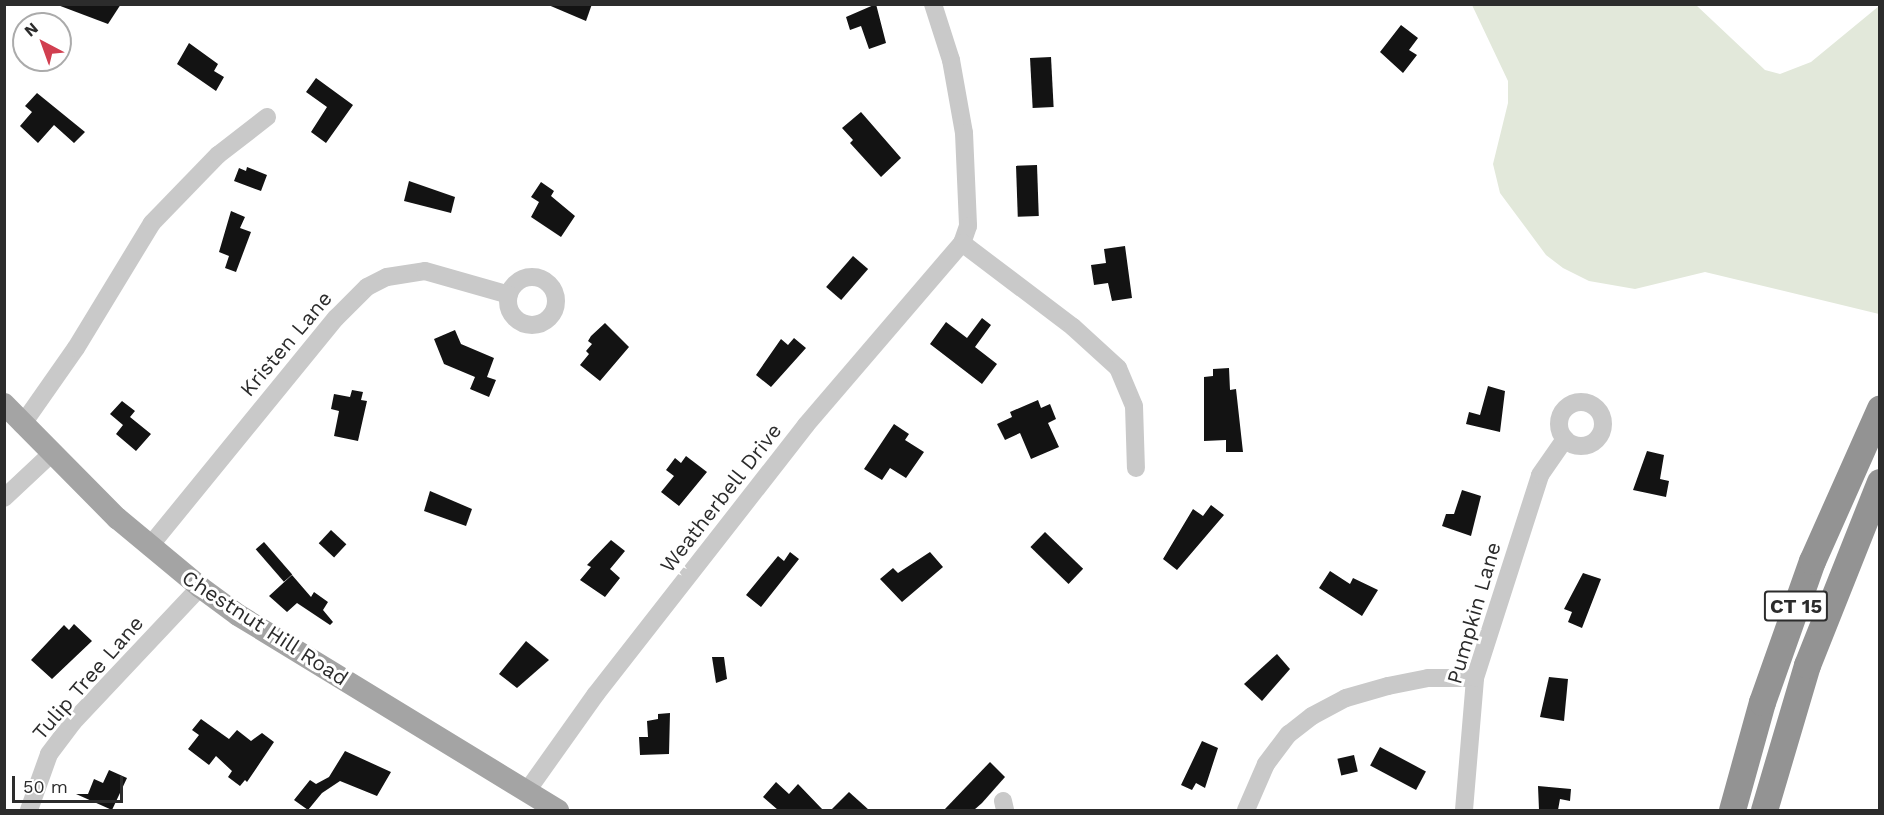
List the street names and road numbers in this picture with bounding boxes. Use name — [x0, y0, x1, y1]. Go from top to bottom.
street label: Kristen Lane — [235, 286, 337, 402]
street label: Weatherbell Drive — [655, 418, 787, 578]
street label: Pumpkin Lane — [1442, 539, 1506, 687]
street label: Chestnut Hill Road — [177, 565, 353, 691]
road number: CT 15 — [1763, 589, 1829, 623]
street label: Tulip Tree Lane — [27, 610, 149, 746]

